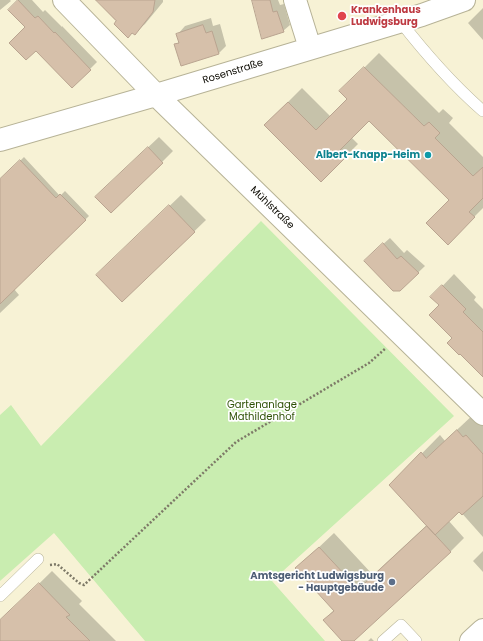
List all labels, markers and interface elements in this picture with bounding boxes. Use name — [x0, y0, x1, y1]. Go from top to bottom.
place label: Krankenhaus Ludwigsburg — [351, 4, 421, 28]
marker: Krankenhaus Ludwigsburg — [336, 10, 348, 22]
street label: Rosenstraße — [201, 57, 265, 87]
place label: Albert-Knapp-Heim — [316, 149, 420, 161]
marker: Albert-Knapp-Heim — [423, 150, 433, 160]
street label: Mühlstraße — [248, 184, 296, 232]
park label: Gartenanlage Mathildenhof — [227, 399, 297, 422]
place label: Amtsgericht Ludwigsburg - Hauptgebäude — [250, 570, 384, 594]
marker: Amtsgericht Ludwigsburg - Hauptgebäude — [387, 577, 397, 587]

